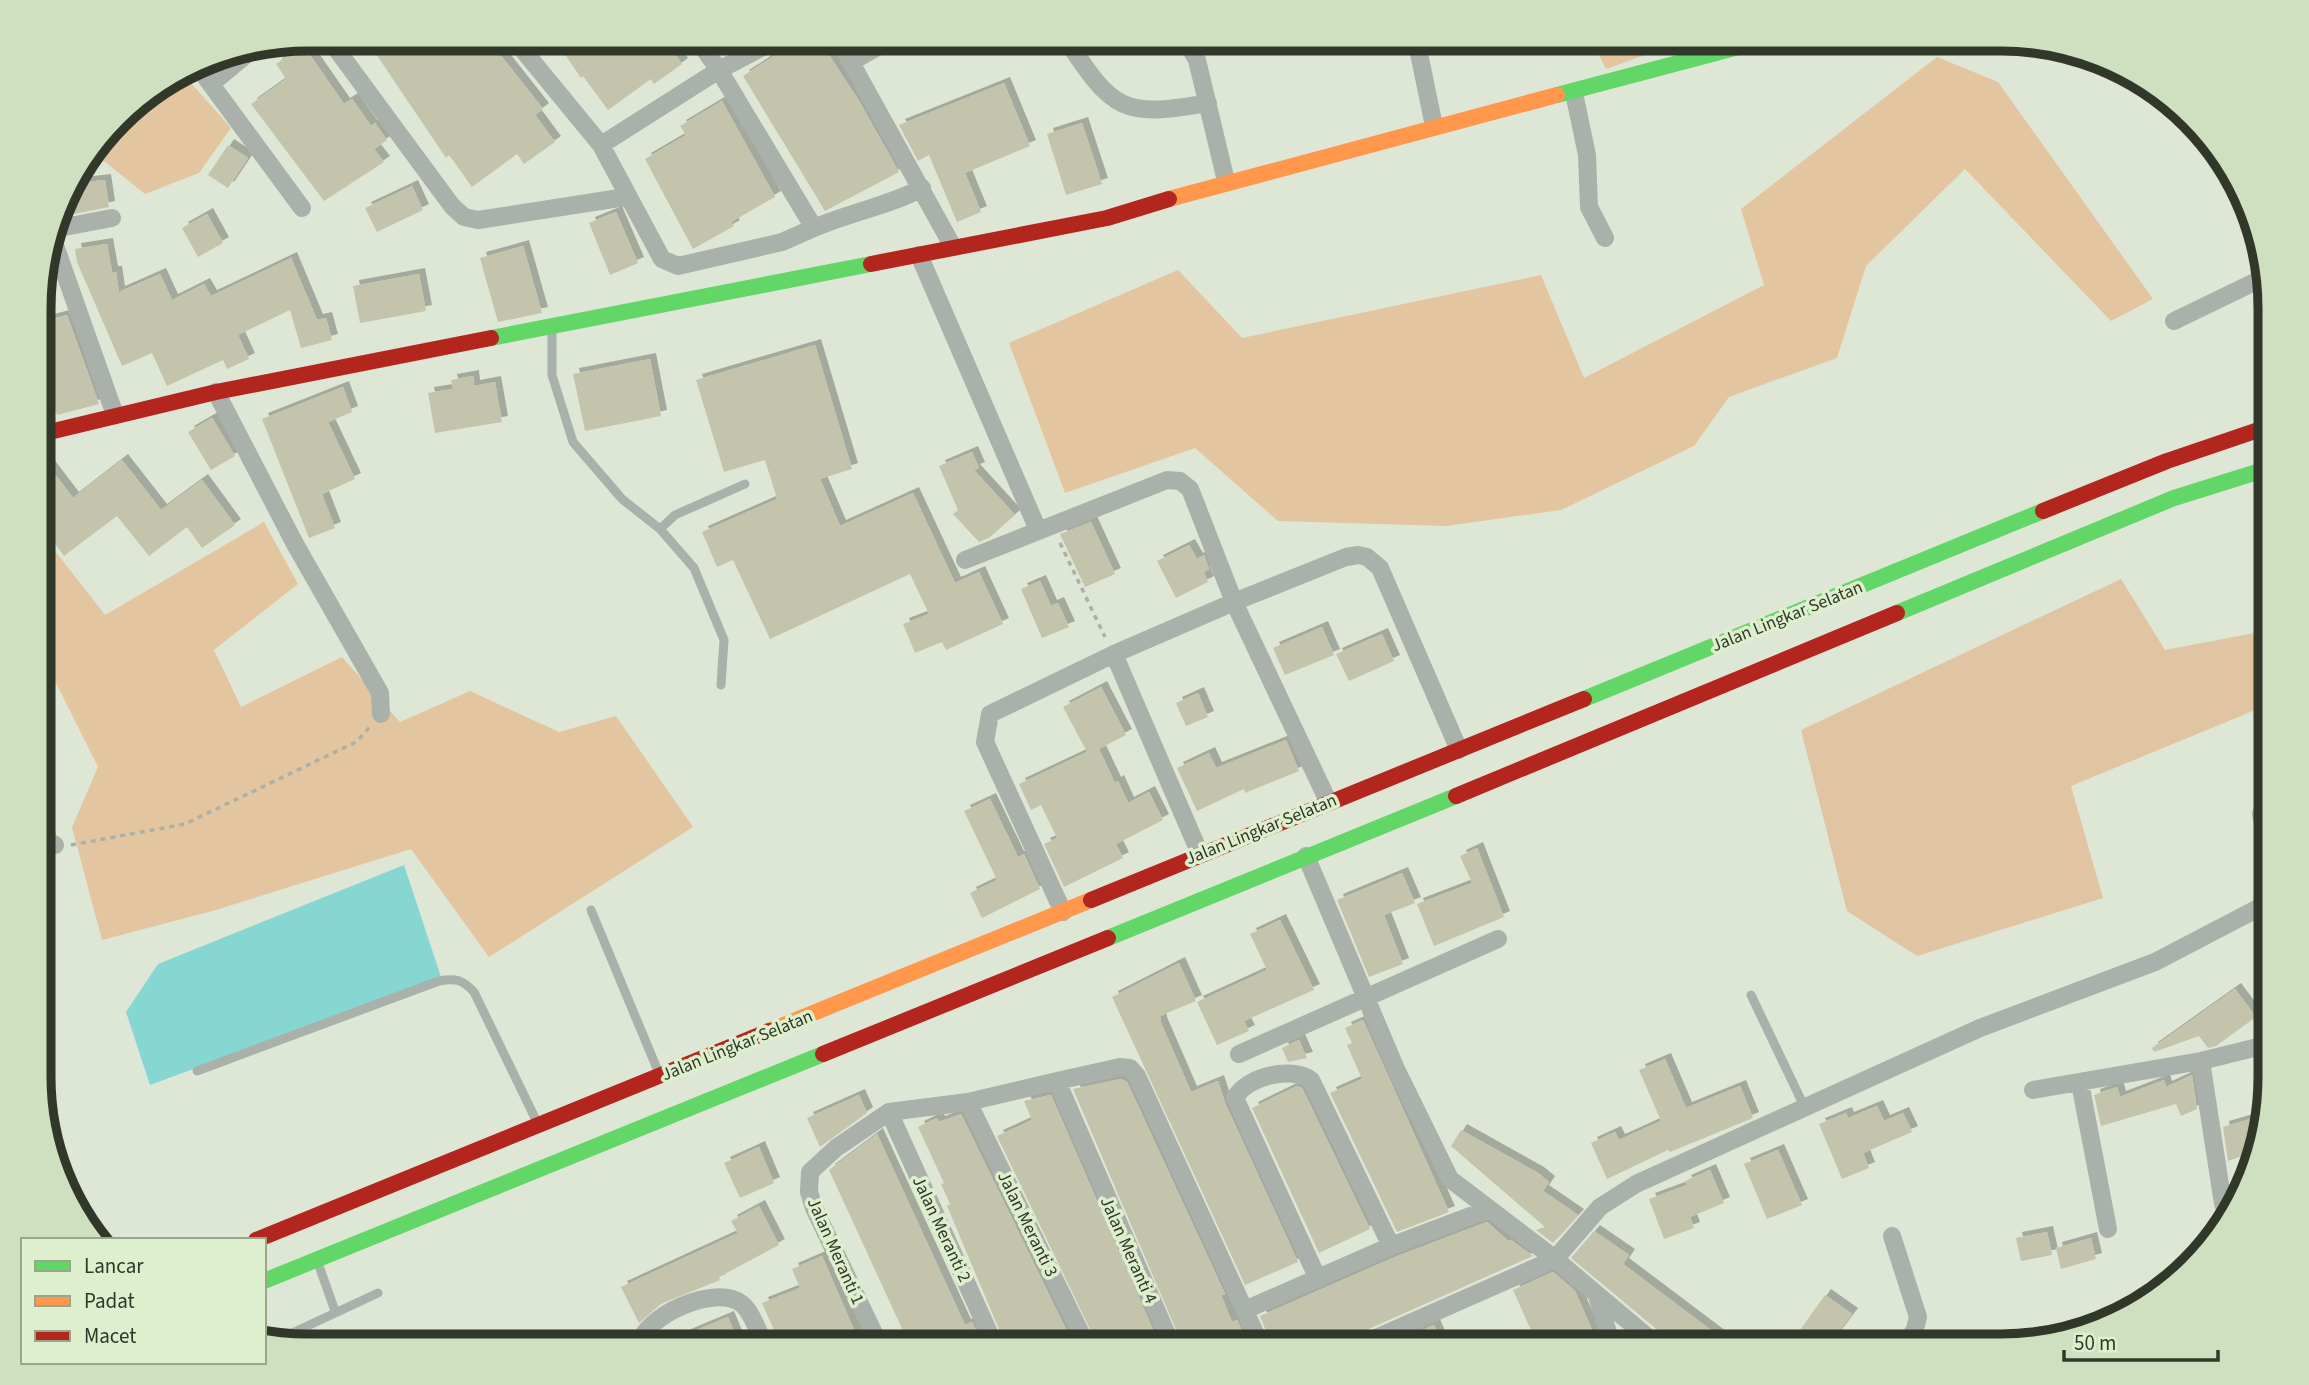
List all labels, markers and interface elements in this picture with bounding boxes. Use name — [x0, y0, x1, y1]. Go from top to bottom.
street label: Jalan Lingkar Selatan — [1708, 575, 1867, 658]
street label: Jalan Lingkar Selatan — [1182, 788, 1341, 871]
street label: Jalan Lingkar Selatan — [658, 1004, 817, 1087]
street label: Jalan Meranti 3 — [991, 1167, 1064, 1281]
street label: Jalan Meranti 2 — [906, 1172, 977, 1286]
street label: Jalan Meranti 4 — [1094, 1193, 1163, 1308]
street label: Jalan Meranti 1 — [801, 1194, 870, 1309]
legend — [21, 1238, 266, 1364]
text: Lancar — [84, 1251, 144, 1281]
text: Padat — [84, 1286, 135, 1316]
scale bar — [2064, 1318, 2218, 1362]
text: Macet — [84, 1321, 136, 1351]
text: 50 m — [2074, 1328, 2116, 1358]

